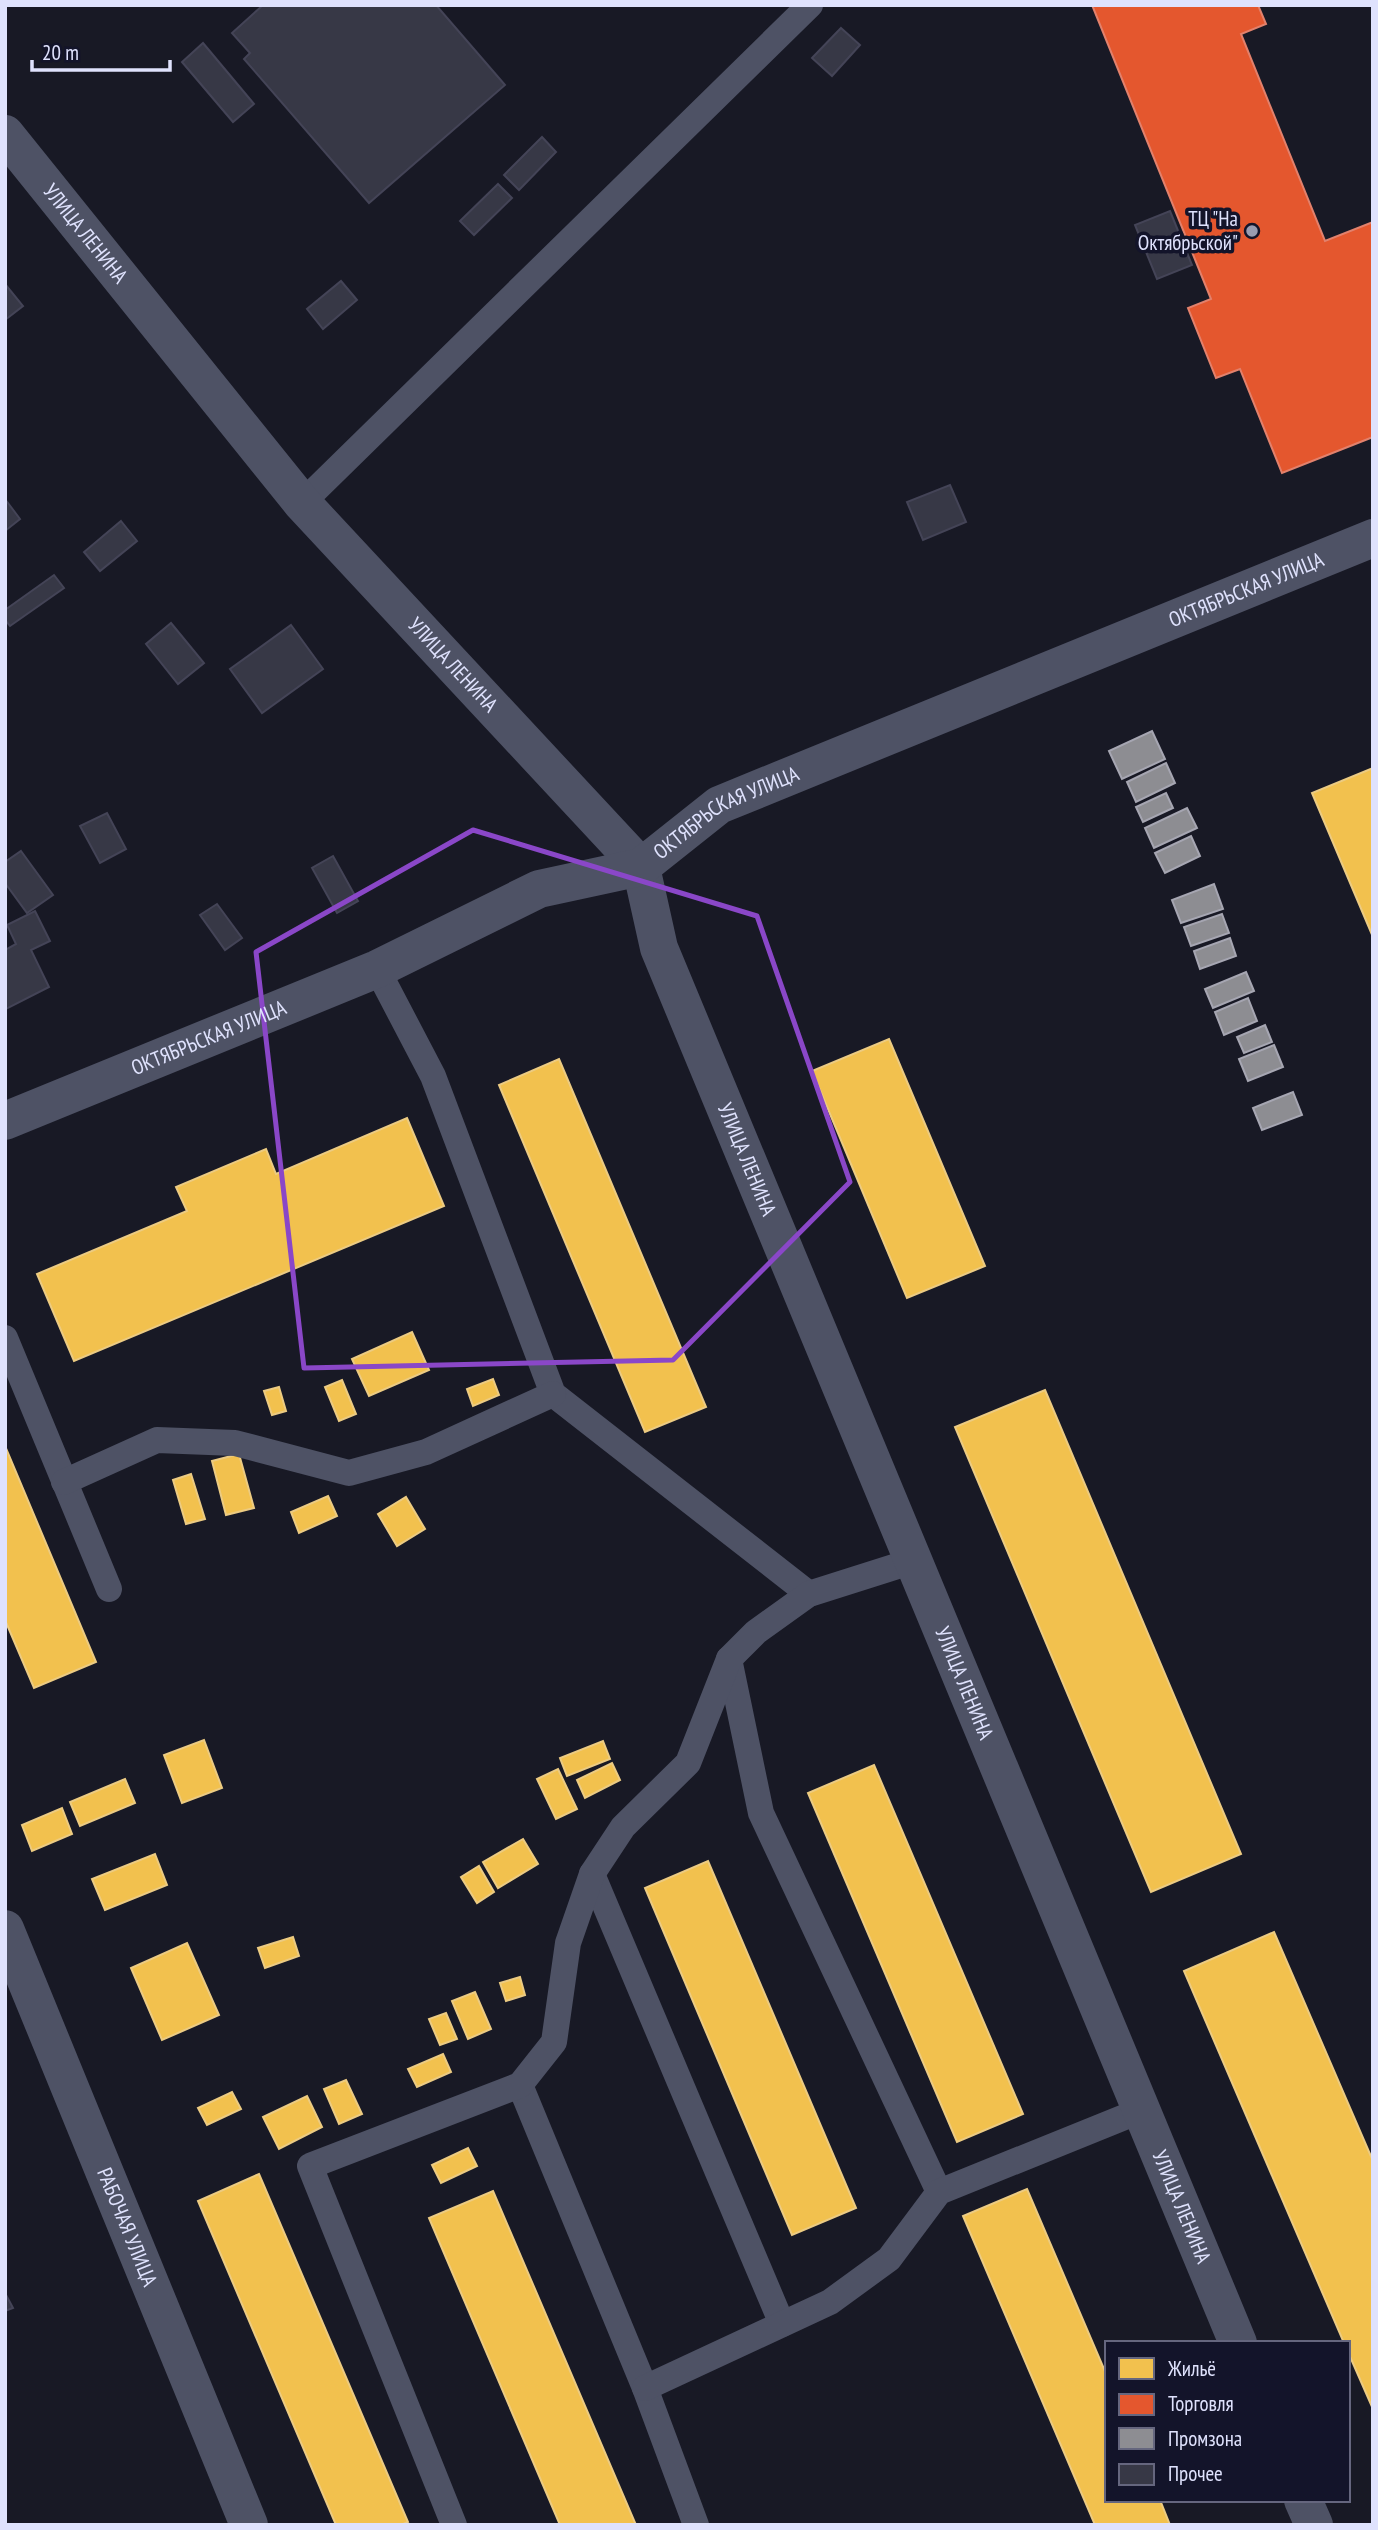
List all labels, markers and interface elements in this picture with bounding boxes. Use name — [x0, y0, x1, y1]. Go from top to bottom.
scale bar — [32, 28, 170, 72]
text: 20 m — [42, 39, 79, 66]
street label: УЛИЦА ЛЕНИНА — [38, 178, 134, 289]
place label: ТЦ "На Октябрьской" — [1138, 205, 1238, 256]
marker: ТЦ "На Октябрьской" — [1244, 223, 1260, 239]
street label: ОКТЯБРЬСКАЯ УЛИЦА — [1165, 546, 1328, 633]
street label: УЛИЦА ЛЕНИНА — [402, 612, 504, 718]
street label: ОКТЯБРЬСКАЯ УЛИЦА — [648, 760, 803, 865]
street label: ОКТЯБРЬСКАЯ УЛИЦА — [127, 994, 290, 1081]
street label: УЛИЦА ЛЕНИНА — [712, 1099, 783, 1220]
street label: УЛИЦА ЛЕНИНА — [929, 1622, 1000, 1744]
street label: УЛИЦА ЛЕНИНА — [1146, 2146, 1217, 2267]
street label: РАБОЧАЯ УЛИЦА — [91, 2163, 164, 2290]
legend — [1105, 2341, 1350, 2502]
text: Жильё — [1167, 2355, 1216, 2382]
text: Торговля — [1168, 2390, 1234, 2417]
text: Промзона — [1168, 2425, 1242, 2452]
text: Прочее — [1168, 2460, 1223, 2487]

